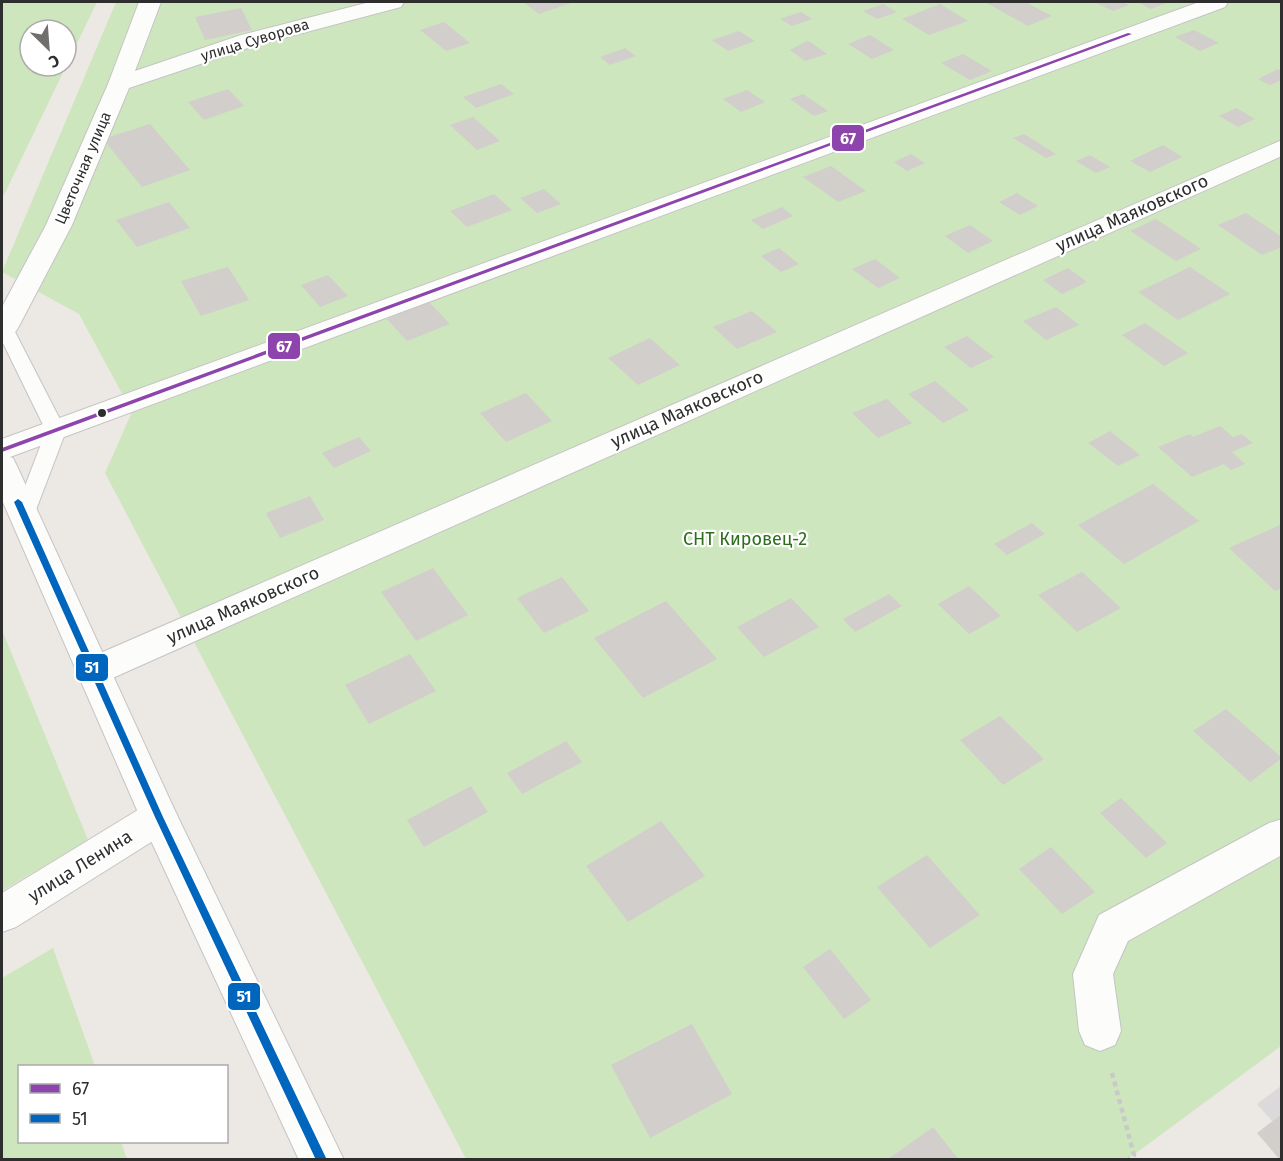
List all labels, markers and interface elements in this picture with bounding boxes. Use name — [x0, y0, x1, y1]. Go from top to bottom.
street label: улица Суворова — [199, 15, 311, 65]
north arrow — [18, 18, 78, 78]
text: С — [45, 51, 62, 72]
street label: Цветочная улица — [51, 109, 115, 227]
line badge: 67 — [831, 124, 865, 152]
text: 67 — [840, 129, 857, 148]
street label: улица Маяковского — [1052, 170, 1212, 256]
line badge: 67 — [267, 332, 301, 360]
text: 67 — [276, 337, 293, 356]
street label: улица Маяковского — [607, 366, 767, 452]
unlabelled marker — [96, 407, 108, 419]
park label: СНТ Кировец-2 — [683, 528, 807, 550]
street label: улица Маяковского — [163, 562, 323, 648]
line badge: 51 — [75, 653, 109, 682]
text: 51 — [84, 658, 100, 677]
street label: улица Ленина — [24, 825, 136, 907]
line badge: 51 — [227, 982, 261, 1011]
text: 51 — [236, 987, 252, 1006]
legend — [18, 1065, 228, 1143]
text: 67 — [72, 1078, 89, 1100]
text: 51 — [72, 1108, 88, 1130]

